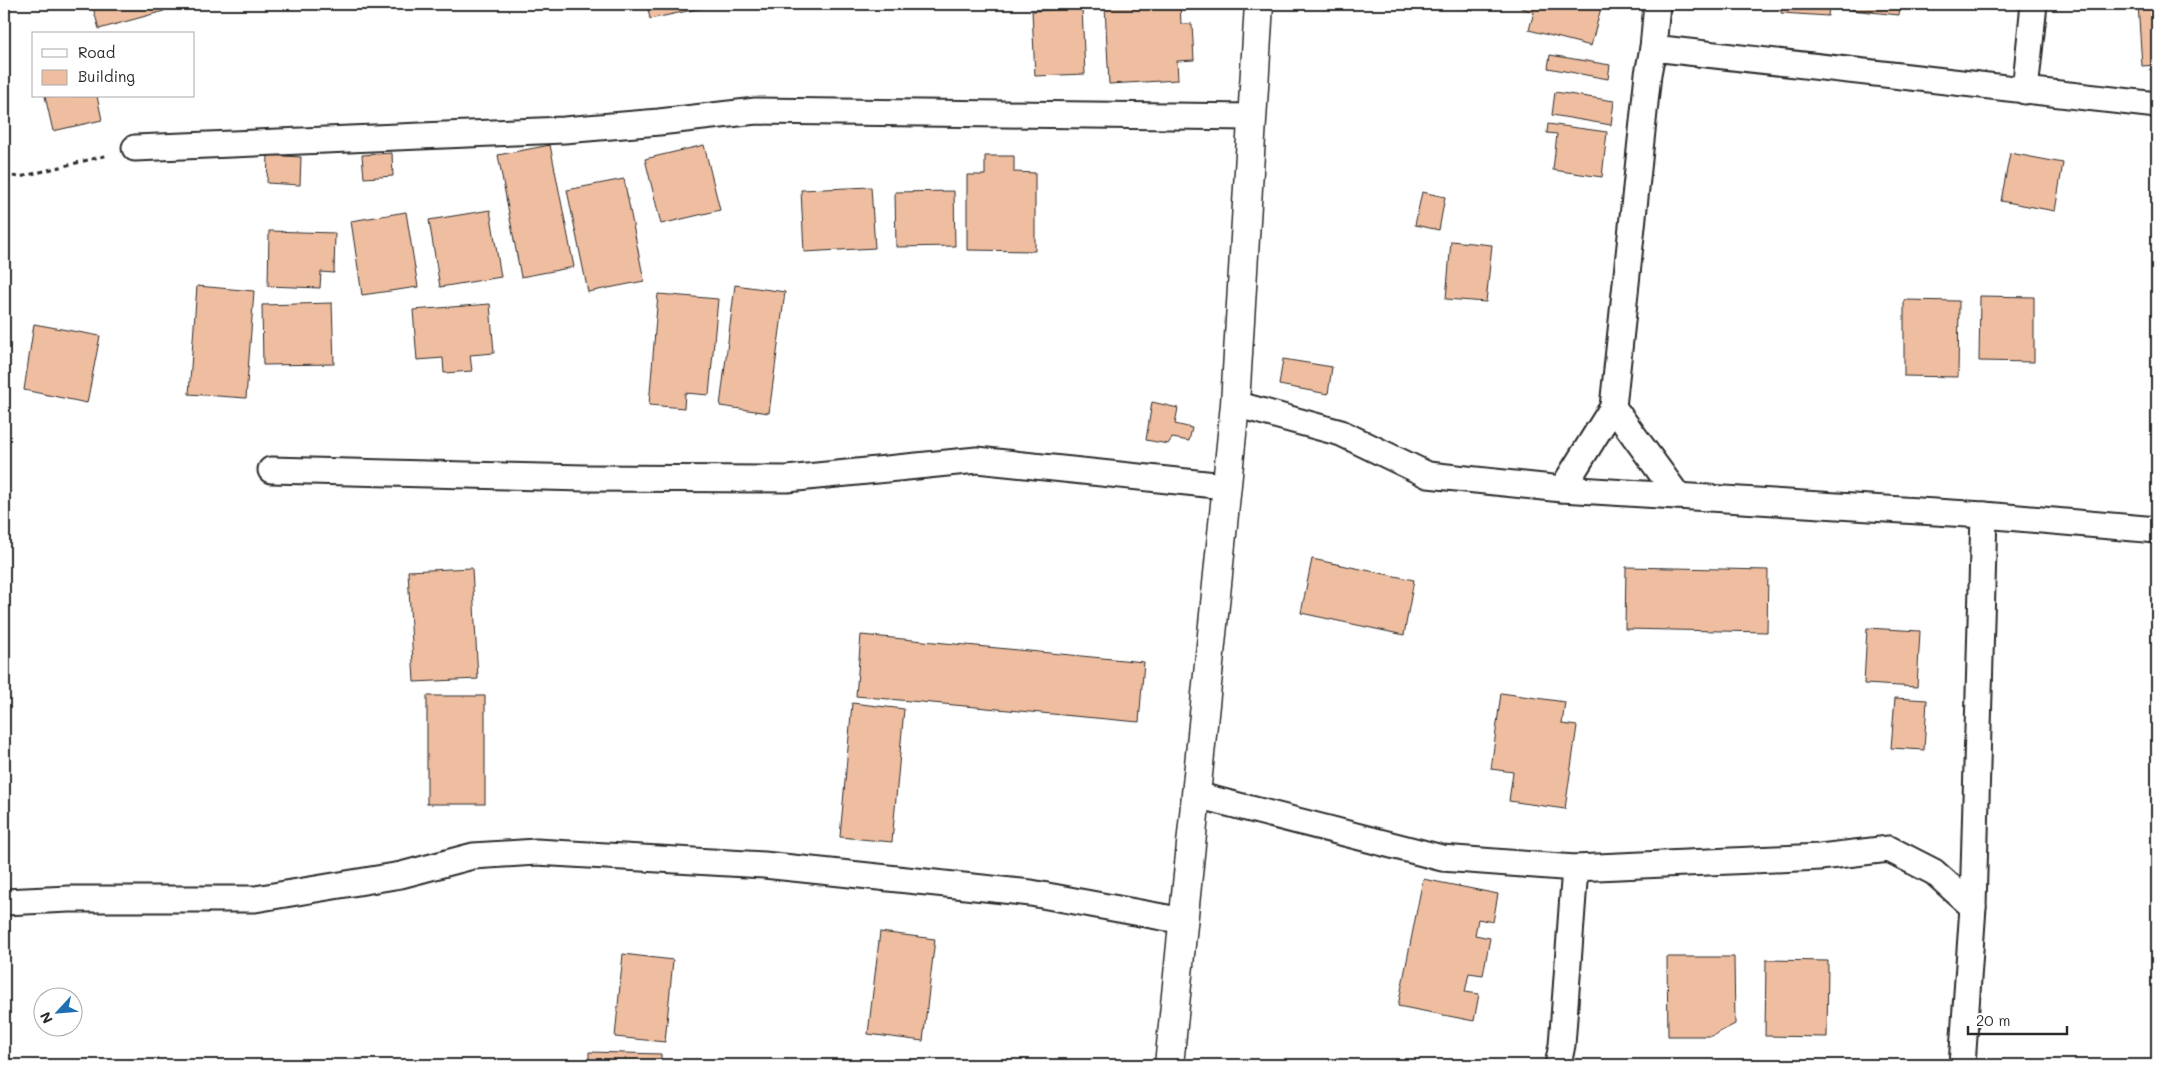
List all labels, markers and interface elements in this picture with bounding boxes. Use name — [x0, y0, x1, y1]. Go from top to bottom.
legend — [32, 32, 195, 98]
text: Road — [78, 42, 115, 62]
text: Building — [78, 66, 135, 86]
north arrow — [32, 986, 82, 1036]
scale bar — [1968, 1004, 2067, 1036]
text: N — [35, 1009, 57, 1027]
text: 20 m — [1976, 1010, 2010, 1030]

